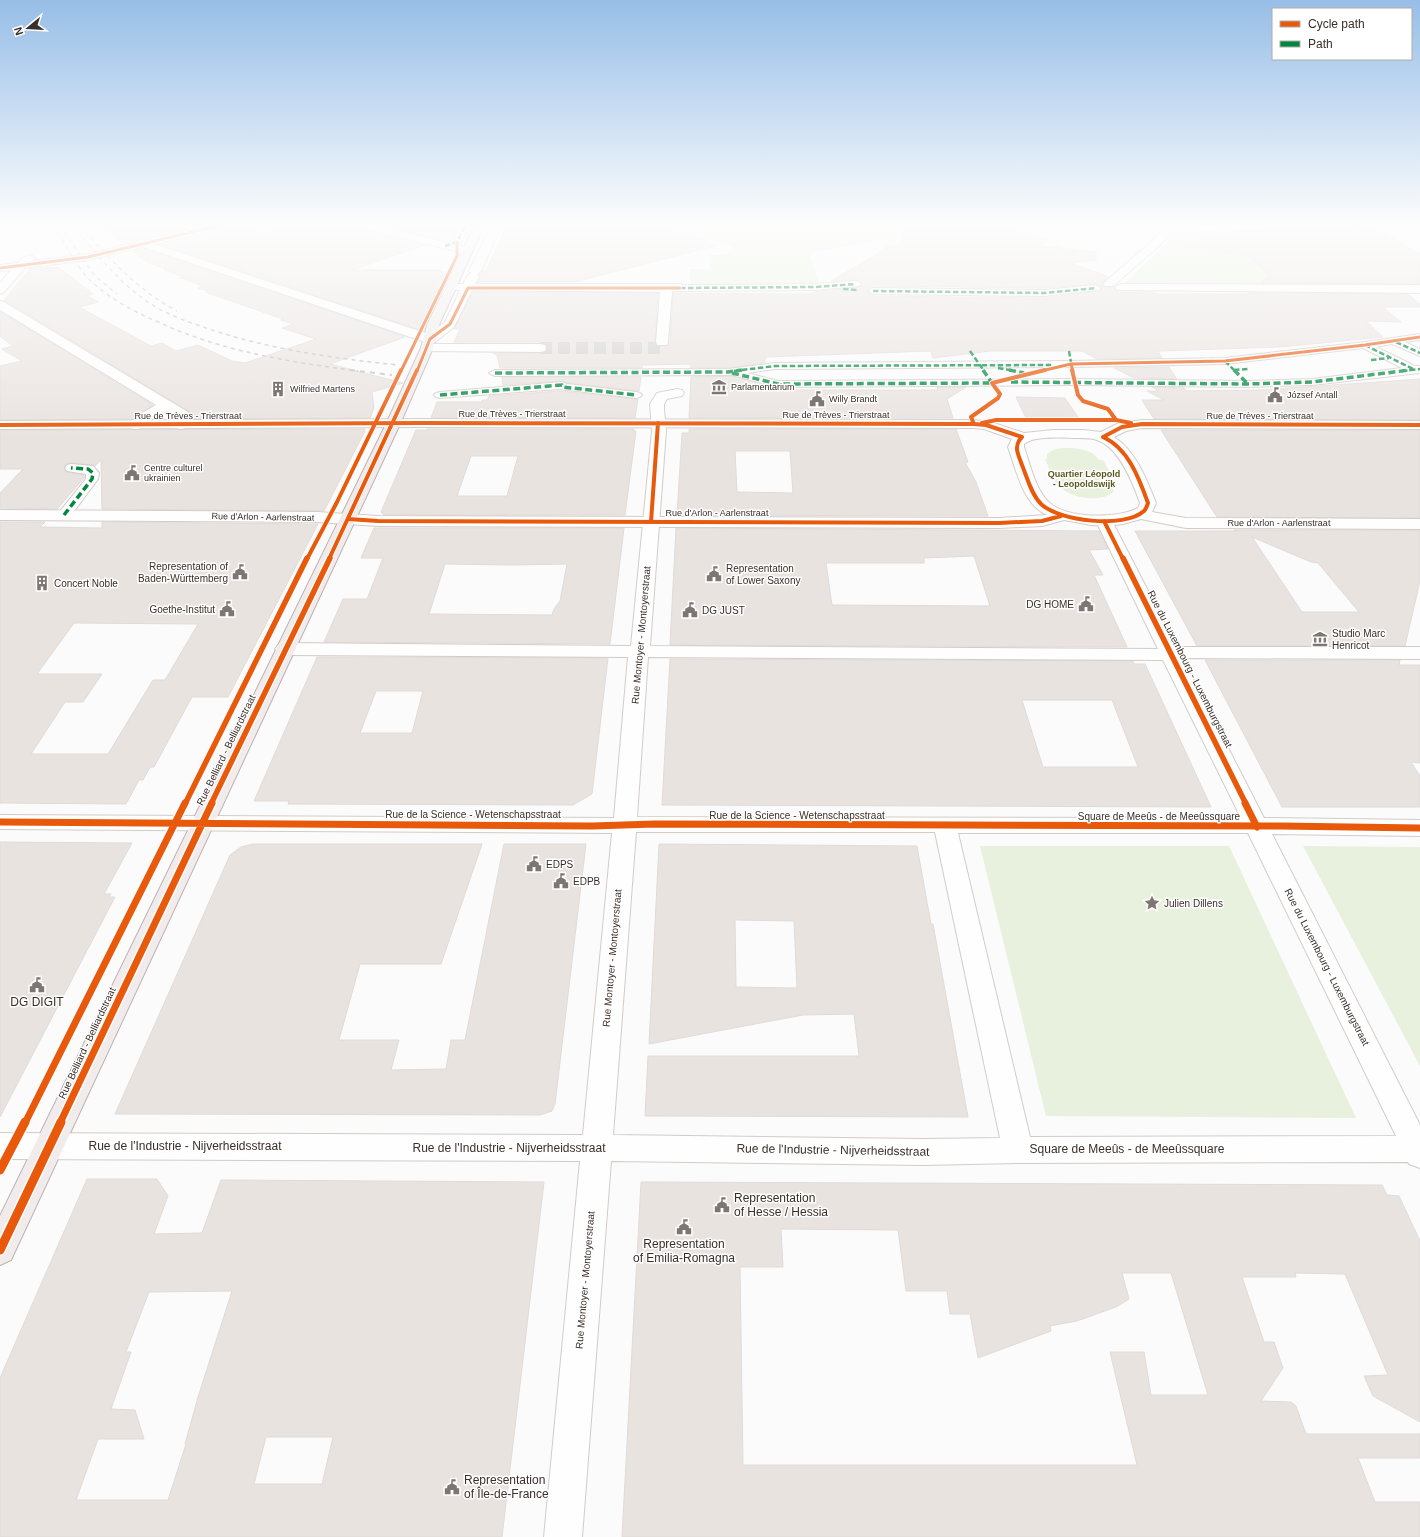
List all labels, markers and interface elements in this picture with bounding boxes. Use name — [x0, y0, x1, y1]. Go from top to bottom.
north arrow — [8, 8, 48, 48]
legend — [1272, 8, 1412, 60]
text: Cycle path — [1308, 17, 1365, 31]
text: N — [12, 25, 25, 37]
text: Path — [1308, 37, 1333, 51]
museum icon: Parlamentarium — [710, 378, 728, 396]
building icon: Wilfried Martens — [269, 380, 287, 398]
place label: Parlamentarium — [731, 382, 795, 392]
place label: Wilfried Martens — [290, 384, 356, 394]
public building icon: József Antall — [1266, 386, 1284, 404]
public building icon: Willy Brandt — [808, 390, 826, 408]
place label: József Antall — [1287, 390, 1338, 400]
place label: Willy Brandt — [829, 394, 878, 404]
street label: Rue de Trèves - Trierstraat — [458, 409, 566, 419]
street label: Rue de Trèves - Trierstraat — [782, 410, 890, 420]
street label: Rue de Trèves - Trierstraat — [134, 411, 242, 421]
street label: Rue de Trèves - Trierstraat — [1206, 411, 1314, 421]
place label: Centre culturel ukrainien — [144, 463, 203, 483]
public building icon: Centre culturel ukrainien — [123, 464, 141, 482]
district label: Quartier Léopold - Leopoldswijk — [1048, 469, 1120, 489]
street label: Rue d'Arlon - Aarlenstraat — [666, 508, 769, 518]
street label: Rue d'Arlon - Aarlenstraat — [212, 511, 315, 523]
street label: Rue d'Arlon - Aarlenstraat — [1228, 518, 1331, 528]
place label: Representation of Baden-Württemberg — [138, 561, 228, 584]
public building icon: Representation of Baden-Württemberg — [231, 563, 249, 581]
place label: Representation of Lower Saxony — [726, 563, 801, 586]
street label: Rue Montoyer - Montoyerstraat — [629, 565, 653, 704]
public building icon: Representation of Lower Saxony — [705, 565, 723, 583]
building icon: Concert Noble — [33, 574, 51, 592]
place label: Concert Noble — [54, 578, 118, 589]
street label: Rue du Luxembourg - Luxemburgstraat — [1145, 589, 1235, 749]
public building icon: DG HOME — [1077, 595, 1095, 613]
place label: DG HOME — [1026, 599, 1074, 610]
public building icon: Goethe-Institut — [218, 600, 236, 618]
public building icon: DG JUST — [681, 601, 699, 619]
place label: Goethe-Institut — [149, 604, 215, 615]
place label: DG JUST — [702, 605, 745, 616]
place label: Studio Marc Henricot — [1332, 628, 1385, 651]
museum icon: Studio Marc Henricot — [1311, 630, 1329, 648]
street label: Rue Belliard - Belliardstraat — [194, 693, 258, 807]
street label: Rue de la Science - Wetenschapsstraat — [385, 809, 561, 820]
street label: Rue de la Science - Wetenschapsstraat — [709, 810, 885, 821]
street label: Square de Meeûs - de Meeûssquare — [1078, 811, 1241, 822]
public building icon: EDPS — [525, 855, 543, 873]
place label: EDPS — [546, 859, 574, 870]
public building icon: EDPB — [552, 872, 570, 890]
place label: EDPB — [573, 876, 601, 887]
street label: Rue du Luxembourg - Luxemburgstraat — [1282, 887, 1372, 1047]
street label: Rue Montoyer - Montoyerstraat — [600, 888, 624, 1027]
place icon: Julien Dillens — [1143, 894, 1161, 912]
place label: Julien Dillens — [1164, 898, 1223, 909]
public building icon: DG DIGIT — [28, 976, 46, 994]
street label: Rue Belliard - Belliardstraat — [56, 985, 118, 1100]
place label: DG DIGIT — [10, 995, 64, 1009]
street label: Rue de l'Industrie - Nijverheidsstraat — [88, 1139, 282, 1153]
street label: Rue de l'Industrie - Nijverheidsstraat — [412, 1141, 606, 1155]
street label: Rue de l'Industrie - Nijverheidsstraat — [736, 1141, 930, 1159]
street label: Square de Meeûs - de Meeûssquare — [1030, 1142, 1225, 1156]
place label: Representation of Hesse / Hessia — [734, 1191, 828, 1219]
public building icon: Representation of Hesse / Hessia — [713, 1196, 731, 1214]
street label: Rue Montoyer - Montoyerstraat — [573, 1210, 597, 1349]
public building icon: Representation of Emilia-Romagna — [675, 1218, 693, 1236]
place label: Representation of Emilia-Romagna — [633, 1237, 735, 1265]
place label: Representation of Île-de-France — [464, 1473, 549, 1501]
public building icon: Representation of Île-de-France — [443, 1478, 461, 1496]

